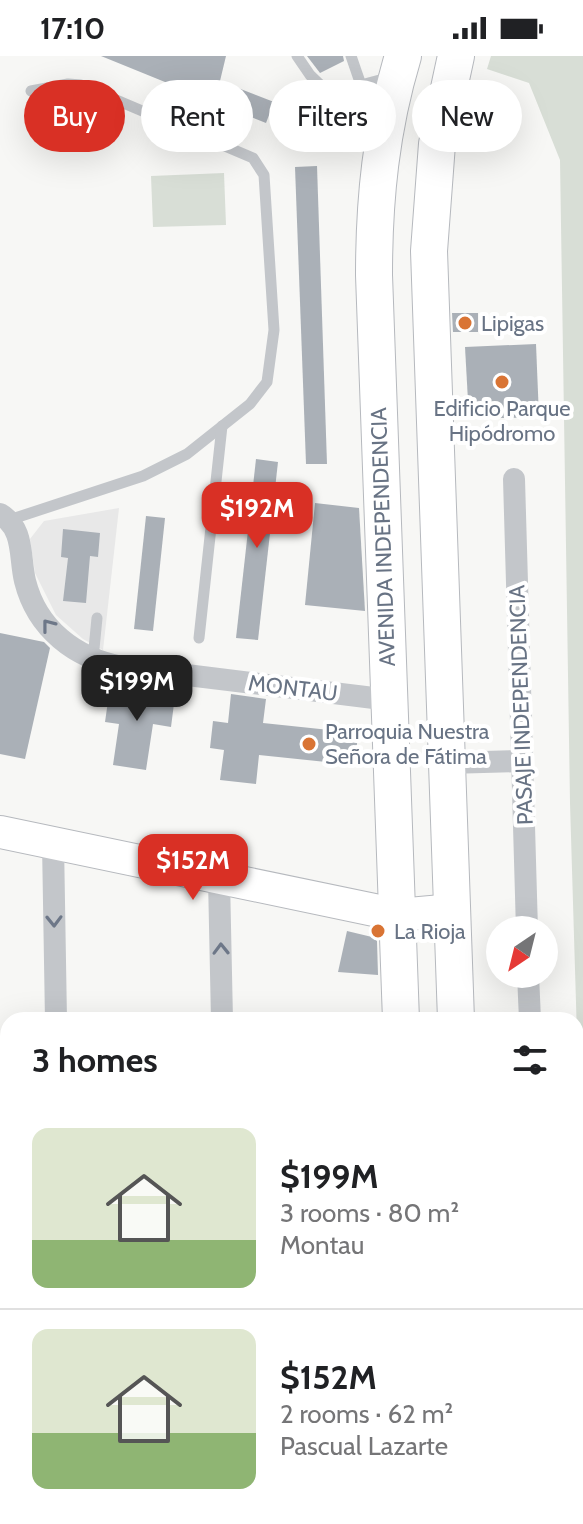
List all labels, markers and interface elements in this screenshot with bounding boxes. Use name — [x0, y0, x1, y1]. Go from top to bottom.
text: 17:10 — [40, 10, 105, 47]
chip: Buy — [24, 80, 125, 152]
chip: Rent — [141, 80, 253, 152]
chip: Filters — [269, 80, 396, 152]
chip: New — [412, 80, 522, 152]
place label: Lipigas — [481, 310, 544, 337]
marker: Lipigas — [456, 314, 474, 332]
marker: Edificio Parque Hipódromo — [493, 373, 511, 391]
place label: Edificio Parque Hipódromo — [434, 395, 570, 447]
street label: AVENIDA INDEPENDENCIA — [365, 406, 401, 667]
pin: $192M — [201, 482, 313, 550]
text: $192M — [220, 492, 294, 524]
street label: PASAJE INDEPENDENCIA — [503, 584, 539, 826]
one-way arrow — [43, 619, 57, 634]
pin: $199M — [81, 655, 193, 723]
text: $199M — [99, 665, 175, 697]
street label: MONTAU — [247, 669, 339, 707]
place label: Parroquia Nuestra Señora de Fátima — [325, 718, 490, 770]
marker: Parroquia Nuestra Señora de Fátima — [300, 735, 318, 753]
pin: $152M — [137, 834, 249, 902]
text: $152M — [156, 844, 230, 876]
one-way arrow — [46, 915, 63, 928]
north arrow — [486, 916, 558, 988]
map controls — [486, 916, 558, 988]
place label: La Rioja — [394, 918, 466, 945]
marker: La Rioja — [369, 922, 387, 940]
one-way arrow — [212, 942, 230, 955]
icon: filters — [508, 1038, 552, 1082]
text: 3 homes — [32, 1039, 158, 1081]
text: $199M — [280, 1155, 378, 1197]
icon: home — [96, 1160, 192, 1256]
text: 3 rooms · 80 m² — [280, 1197, 459, 1229]
text: Montau — [280, 1229, 364, 1261]
text: $152M — [280, 1356, 377, 1398]
icon: home — [96, 1361, 192, 1457]
text: 2 rooms · 62 m² — [280, 1398, 453, 1430]
text: Pascual Lazarte — [280, 1430, 448, 1462]

